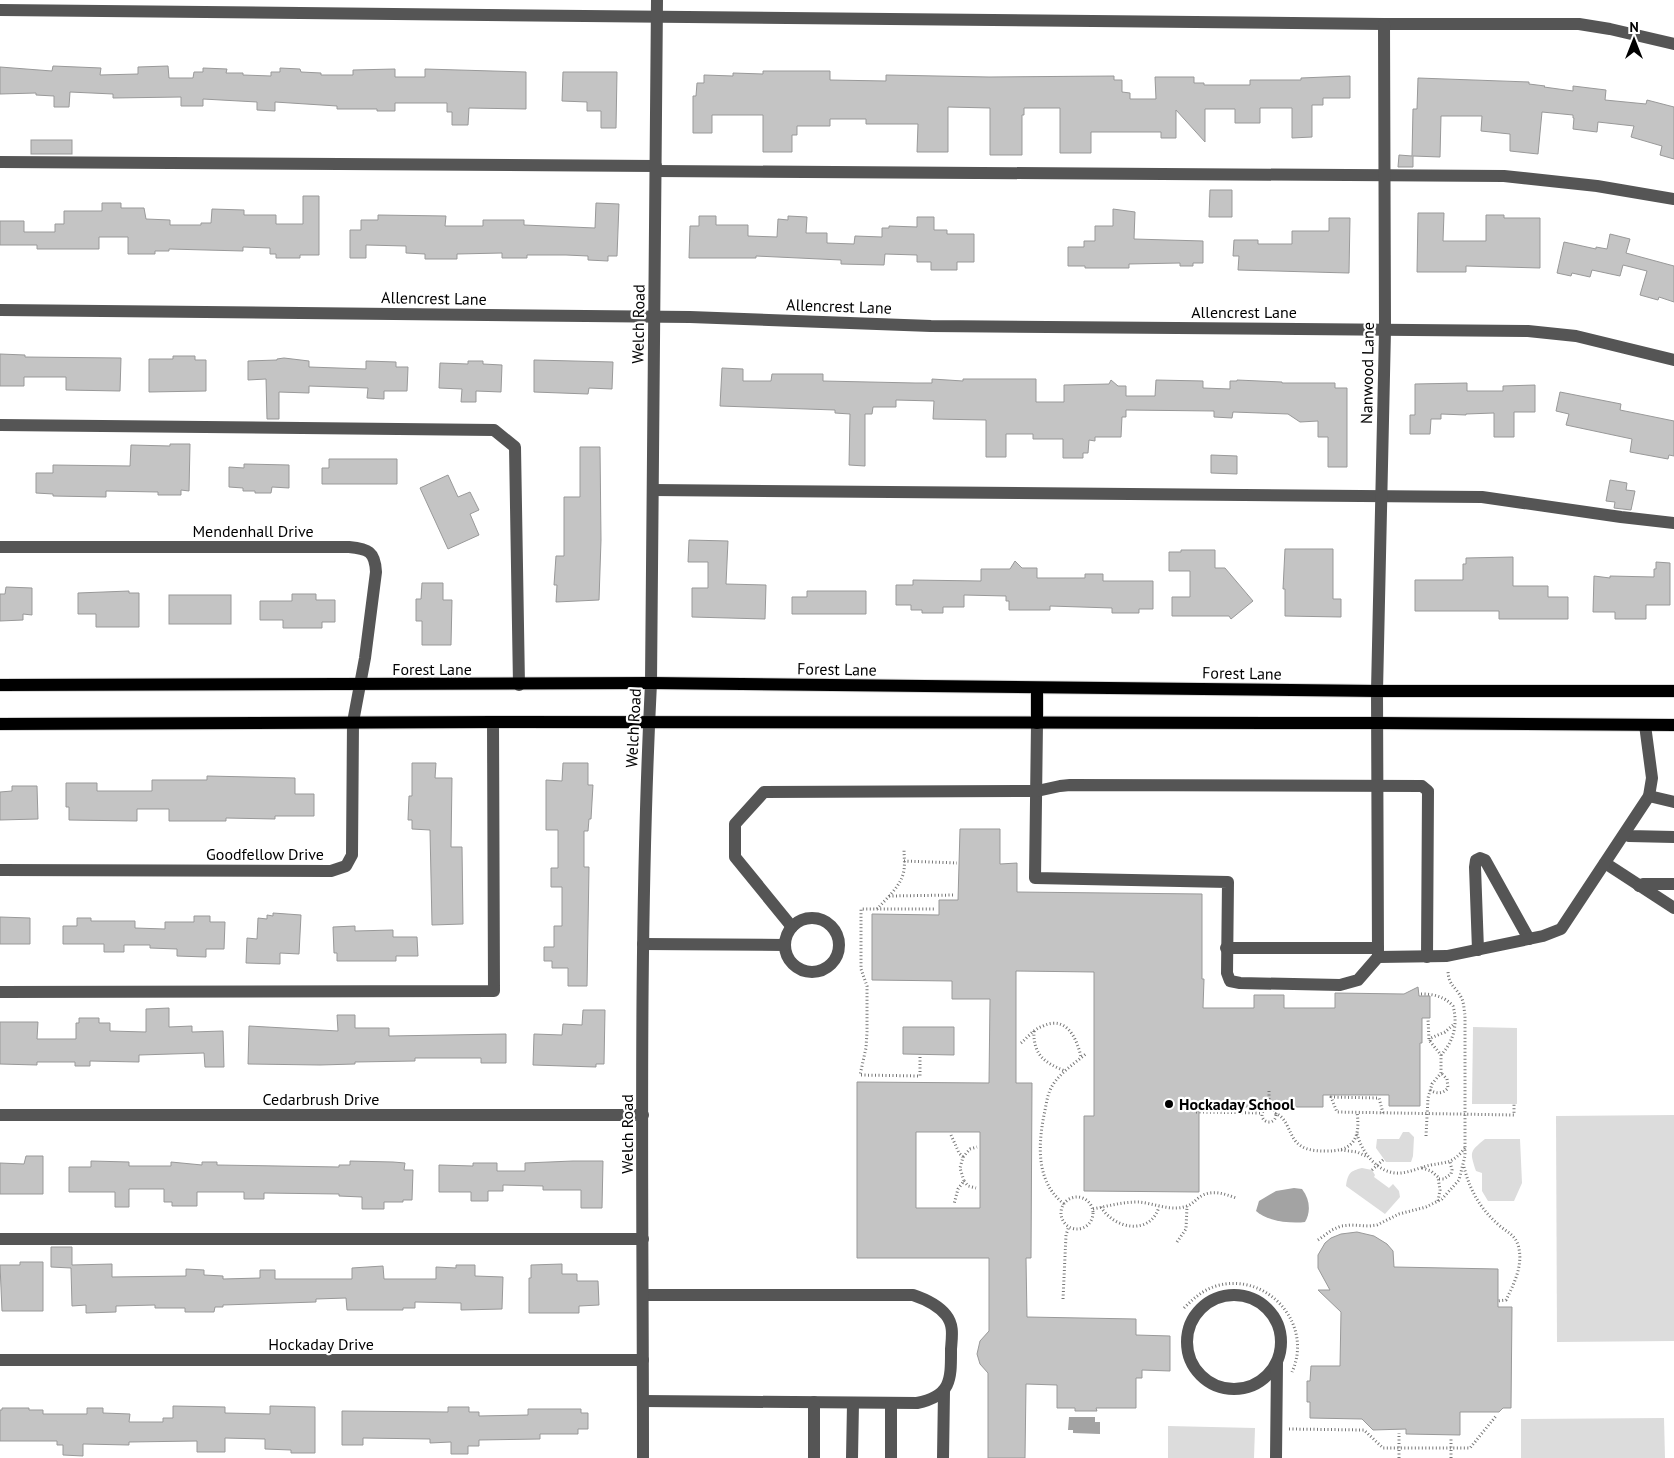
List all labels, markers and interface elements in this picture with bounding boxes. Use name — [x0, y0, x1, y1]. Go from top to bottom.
north arrow — [1609, 15, 1659, 65]
text: N — [1629, 18, 1639, 36]
street label: Welch Road — [627, 284, 649, 364]
street label: Allencrest Lane — [381, 287, 487, 309]
street label: Allencrest Lane — [786, 294, 892, 318]
street label: Allencrest Lane — [1191, 302, 1297, 322]
street label: Nanwood Lane — [1356, 322, 1378, 424]
street label: Mendenhall Drive — [192, 521, 314, 541]
street label: Forest Lane — [797, 658, 877, 680]
street label: Forest Lane — [392, 659, 472, 679]
street label: Forest Lane — [1202, 662, 1282, 684]
street label: Welch Road — [621, 688, 645, 768]
street label: Goodfellow Drive — [206, 844, 324, 864]
street label: Cedarbrush Drive — [262, 1089, 380, 1109]
street label: Welch Road — [617, 1094, 637, 1174]
place label: Hockaday School — [1179, 1094, 1295, 1114]
marker: Hockaday School — [1163, 1098, 1175, 1110]
street label: Hockaday Drive — [268, 1334, 374, 1354]

